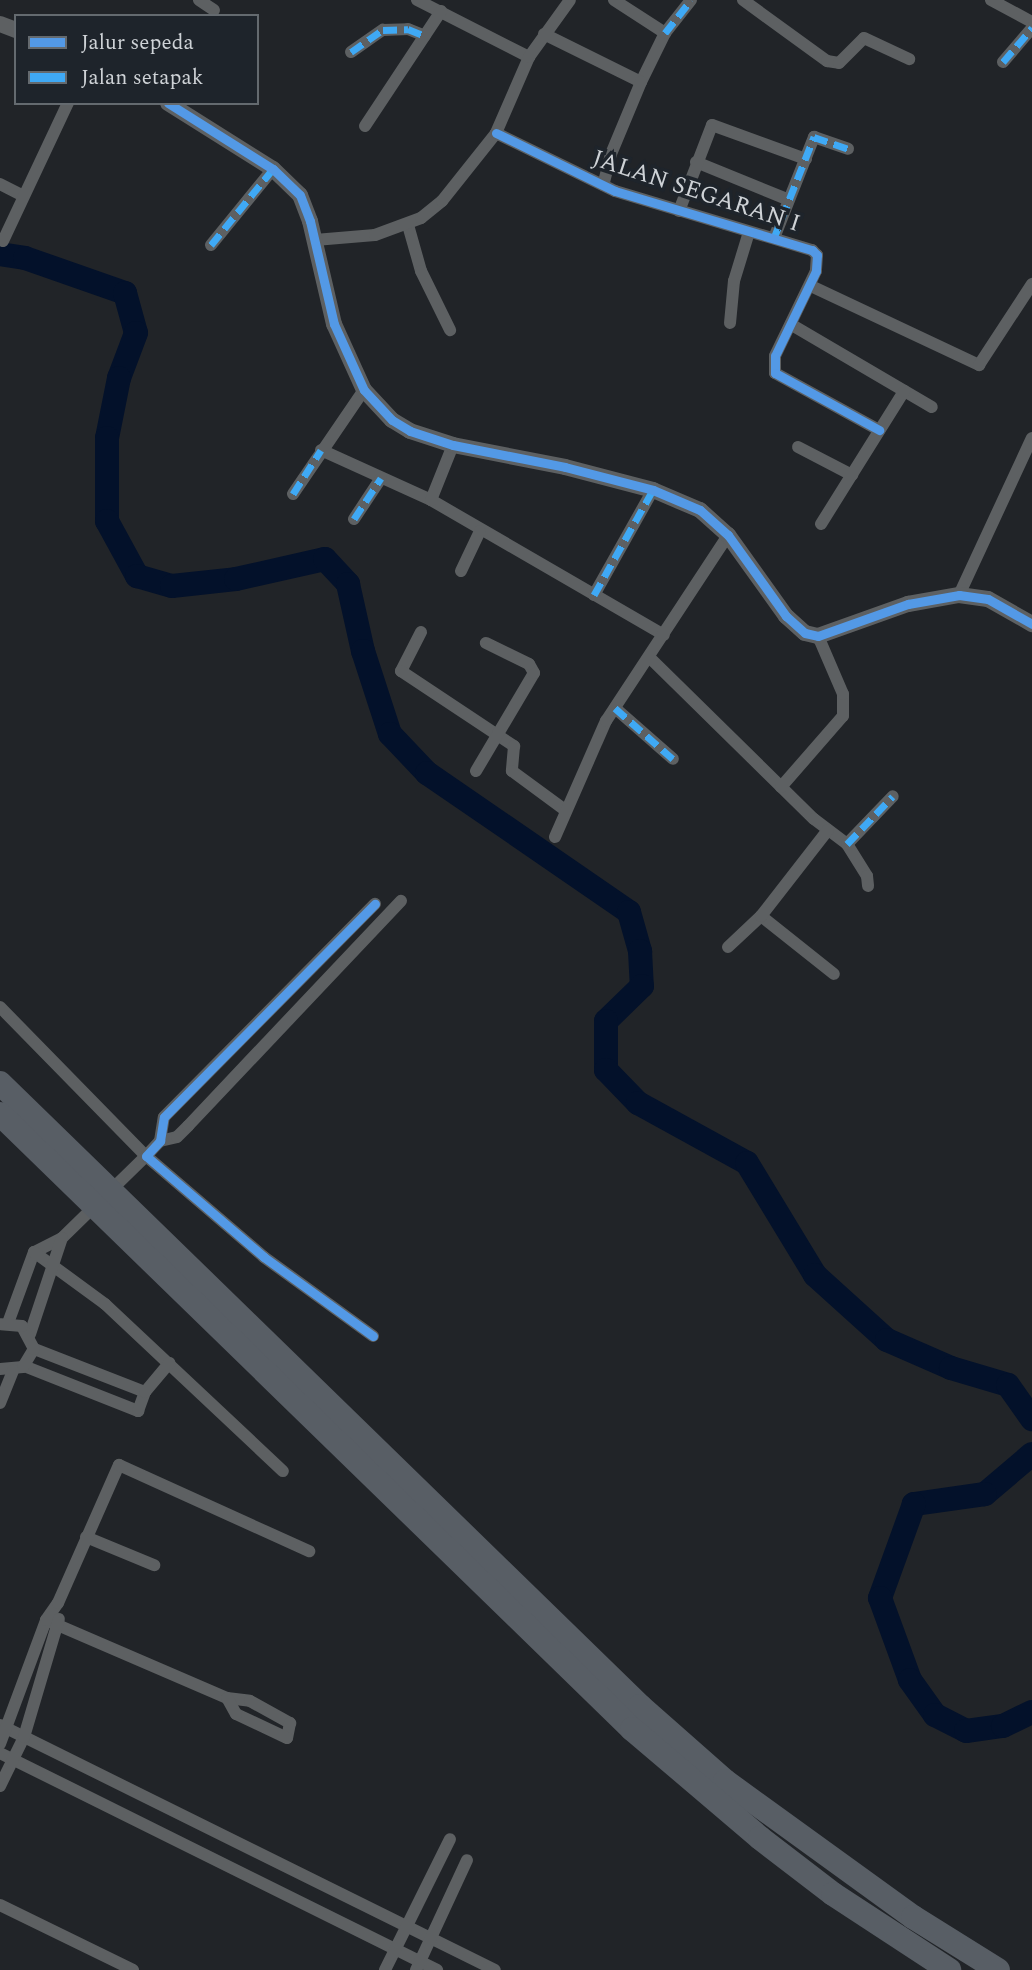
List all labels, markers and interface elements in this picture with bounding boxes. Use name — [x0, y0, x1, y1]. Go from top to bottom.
legend — [14, 14, 259, 105]
text: Jalur sepeda — [81, 27, 194, 59]
text: Jalan setapak — [81, 62, 203, 94]
street label: JALAN SEGARAN I — [588, 145, 804, 239]

